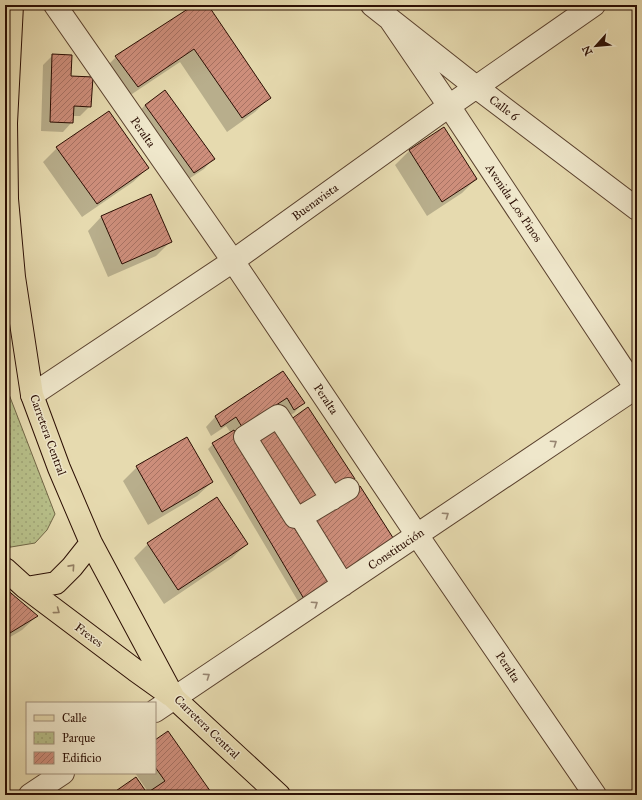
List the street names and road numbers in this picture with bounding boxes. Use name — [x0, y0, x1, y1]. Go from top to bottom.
street label: Calle 6 — [486, 92, 522, 124]
street label: Peralta — [128, 114, 159, 151]
street label: Avenida Los Pinos — [482, 161, 545, 245]
street label: Buenavista — [289, 180, 342, 223]
street label: Peralta — [311, 381, 342, 418]
street label: Carretera Central — [27, 393, 69, 478]
street label: Constitución — [365, 525, 427, 573]
street label: Frexes — [72, 620, 106, 650]
street label: Peralta — [493, 649, 524, 686]
street label: Carretera Central — [171, 692, 243, 762]

